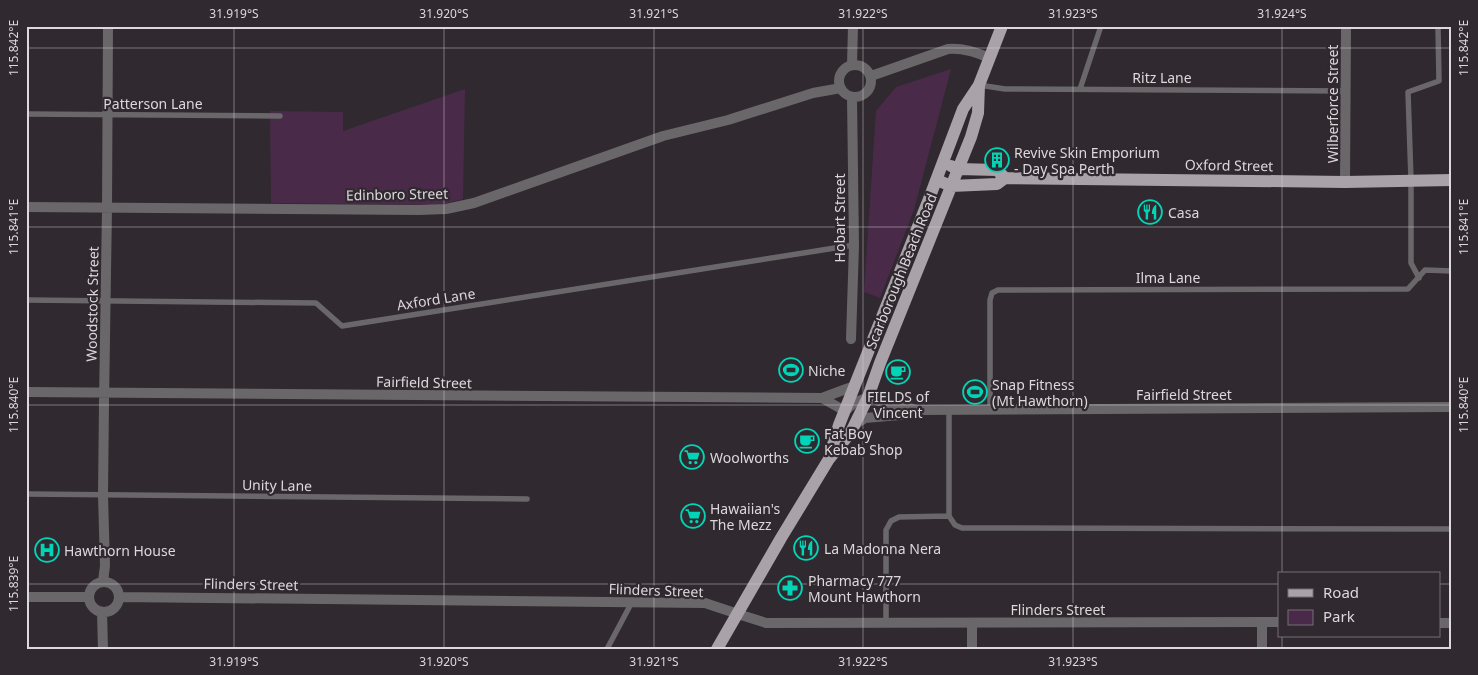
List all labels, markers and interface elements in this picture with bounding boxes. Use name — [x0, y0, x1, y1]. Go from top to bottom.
text: 31.919°S — [209, 5, 259, 22]
text: 31.920°S — [419, 5, 469, 22]
text: 31.921°S — [629, 5, 679, 22]
text: 31.922°S — [838, 5, 888, 22]
text: 31.923°S — [1048, 5, 1098, 22]
text: 31.924°S — [1257, 5, 1307, 22]
text: 115.842°E — [5, 20, 22, 76]
text: 115.842°E — [1455, 20, 1472, 76]
street label: Wilberforce Street — [1323, 45, 1342, 163]
street label: Ritz Lane — [1132, 68, 1192, 87]
street label: Patterson Lane — [103, 94, 203, 113]
place label: Revive Skin Emporium - Day Spa Perth — [1014, 143, 1160, 178]
building icon: Revive Skin Emporium - Day Spa Perth — [984, 147, 1010, 173]
street label: Oxford Street — [1185, 155, 1273, 175]
street label: Hobart Street — [830, 174, 849, 262]
street label: Edinboro Street — [346, 184, 448, 204]
street label: Scarborough Beach Road — [861, 190, 941, 352]
text: 115.841°E — [5, 199, 22, 255]
restaurant icon: Casa — [1137, 199, 1163, 225]
text: 115.841°E — [1455, 199, 1472, 255]
place label: Casa — [1168, 203, 1199, 222]
street label: Woodstock Street — [81, 246, 103, 362]
street label: Ilma Lane — [1136, 268, 1200, 287]
street label: Axford Lane — [395, 283, 477, 315]
sports icon: Niche — [778, 357, 804, 383]
cafe icon: FIELDS of Vincent — [885, 359, 911, 385]
place label: Niche — [808, 361, 846, 380]
street label: Fairfield Street — [376, 372, 472, 392]
place label: Snap Fitness (Mt Hawthorn) — [992, 375, 1088, 410]
text: 115.840°E — [5, 377, 22, 433]
text: 115.840°E — [1455, 377, 1472, 433]
sports icon: Snap Fitness (Mt Hawthorn) — [962, 379, 988, 405]
street label: Fairfield Street — [1136, 385, 1232, 404]
place label: FIELDS of Vincent — [867, 387, 930, 422]
place label: Fat Boy Kebab Shop — [824, 424, 903, 459]
cafe icon: Fat Boy Kebab Shop — [794, 428, 820, 454]
supermarket icon: Woolworths — [679, 444, 705, 470]
place label: Woolworths — [710, 448, 789, 467]
street label: Unity Lane — [242, 475, 312, 495]
place label: Hawaiian's The Mezz — [710, 499, 780, 534]
supermarket icon: Hawaiian's The Mezz — [680, 503, 706, 529]
restaurant icon: La Madonna Nera — [793, 535, 819, 561]
hospital icon: Hawthorn House — [34, 537, 60, 563]
place label: La Madonna Nera — [824, 539, 941, 558]
place label: Hawthorn House — [64, 541, 176, 560]
text: 115.839°E — [5, 556, 22, 612]
place label: Pharmacy 777 Mount Hawthorn — [808, 571, 921, 606]
legend — [1278, 572, 1440, 638]
street label: Flinders Street — [203, 574, 299, 594]
pharmacy icon: Pharmacy 777 Mount Hawthorn — [777, 575, 803, 601]
street label: Flinders Street — [608, 579, 704, 601]
text: Road — [1323, 582, 1359, 602]
street label: Flinders Street — [1011, 600, 1105, 619]
text: Park — [1323, 606, 1355, 626]
text: 31.919°S — [209, 653, 259, 670]
text: 31.920°S — [419, 653, 469, 670]
text: 31.921°S — [629, 653, 679, 670]
text: 31.922°S — [838, 653, 888, 670]
text: 31.923°S — [1048, 653, 1098, 670]

